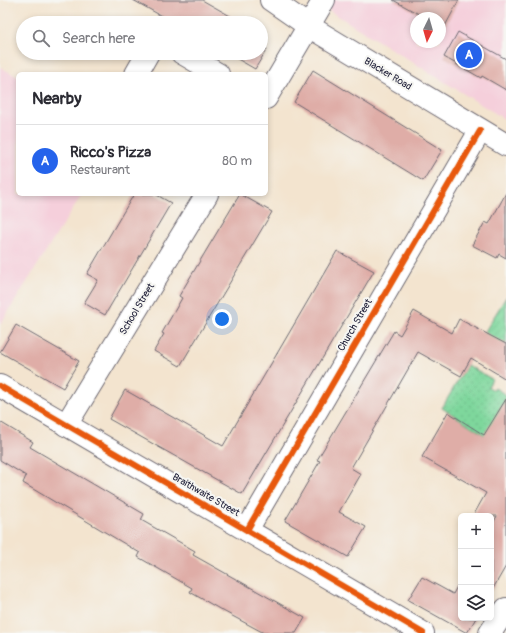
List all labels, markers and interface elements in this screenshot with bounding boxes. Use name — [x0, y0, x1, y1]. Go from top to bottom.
north arrow — [410, 12, 446, 48]
search box — [16, 16, 268, 60]
icon: search — [30, 27, 52, 49]
text: Search here — [62, 29, 135, 48]
pin: A — [456, 40, 482, 70]
street label: Blacker Road — [362, 55, 414, 93]
text: Nearby — [32, 88, 81, 109]
text: Ricco's Pizza — [70, 143, 151, 162]
text: A — [41, 153, 49, 169]
text: 80 m — [222, 153, 252, 169]
text: Restaurant — [70, 162, 130, 178]
street label: School Street — [117, 280, 158, 337]
street label: Church Street — [335, 296, 375, 353]
your location — [212, 309, 232, 329]
street label: Braithwaite Street — [170, 471, 243, 520]
map controls — [458, 513, 494, 621]
button: + — [458, 513, 494, 549]
button: − — [458, 549, 494, 585]
button: layers — [458, 585, 494, 621]

